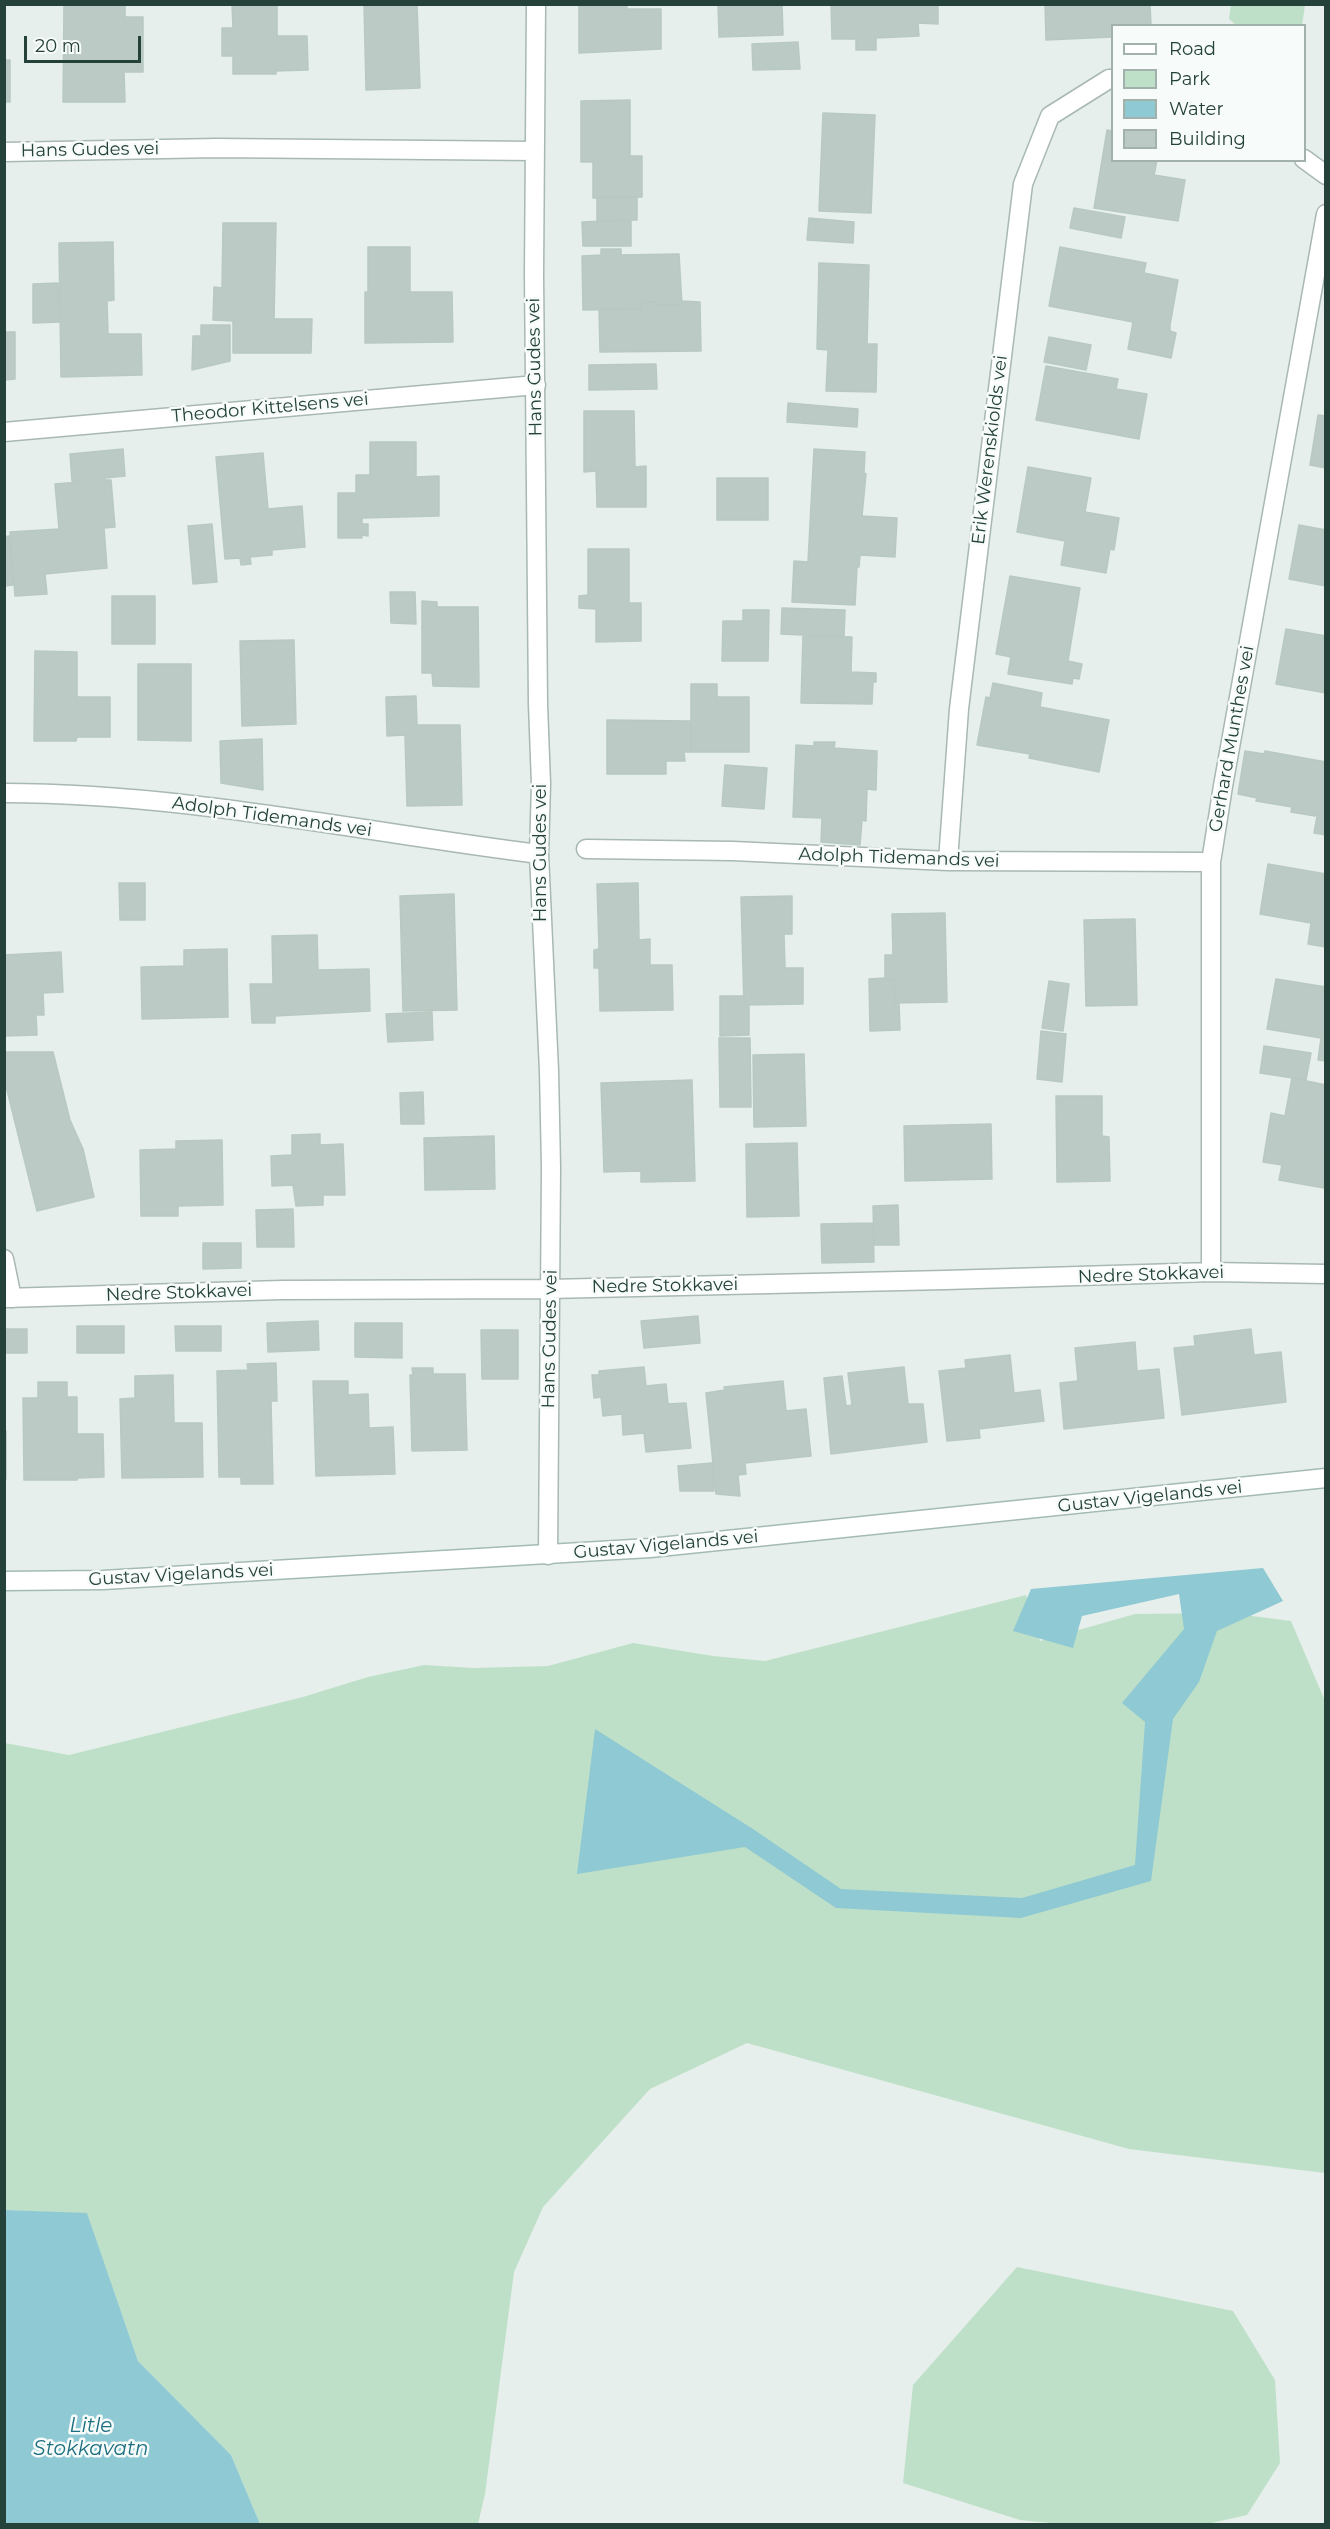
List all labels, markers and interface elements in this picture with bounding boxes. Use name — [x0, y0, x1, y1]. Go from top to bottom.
scale bar — [27, 24, 144, 62]
legend — [1111, 24, 1306, 162]
text: 20 m — [35, 35, 81, 57]
text: Road — [1169, 38, 1216, 60]
text: Park — [1169, 68, 1210, 90]
text: Water — [1169, 98, 1224, 120]
text: Building — [1169, 128, 1246, 150]
street label: Hans Gudes vei — [20, 138, 160, 162]
street label: Hans Gudes vei — [523, 297, 547, 437]
street label: Erik Werenskiolds vei — [968, 354, 1012, 546]
street label: Theodor Kittelsens vei — [171, 389, 369, 427]
street label: Gerhard Munthes vei — [1205, 644, 1259, 834]
street label: Hans Gudes vei — [530, 784, 552, 922]
street label: Adolph Tidemands vei — [171, 792, 373, 842]
street label: Adolph Tidemands vei — [798, 844, 1000, 872]
street label: Nedre Stokkavei — [1077, 1262, 1225, 1288]
street label: Hans Gudes vei — [538, 1269, 562, 1409]
street label: Nedre Stokkavei — [592, 1274, 738, 1298]
street label: Nedre Stokkavei — [105, 1280, 253, 1306]
street label: Gustav Vigelands vei — [1057, 1477, 1243, 1517]
street label: Gustav Vigelands vei — [573, 1526, 759, 1564]
street label: Gustav Vigelands vei — [88, 1559, 274, 1591]
water label: Litle Stokkavatn — [33, 2414, 149, 2461]

